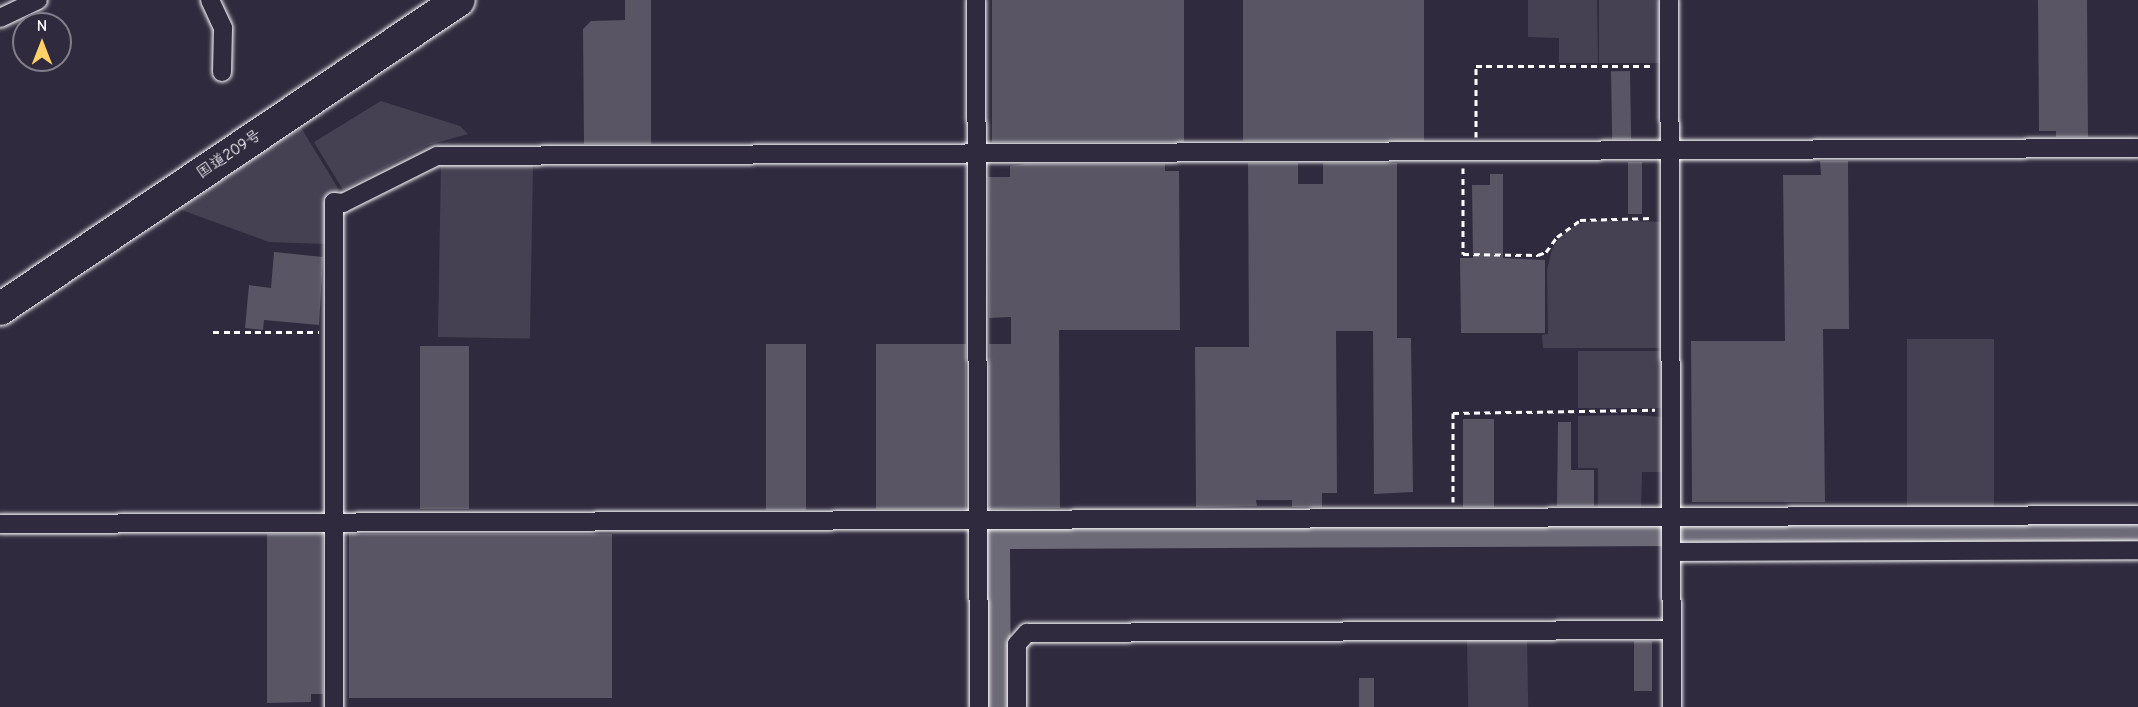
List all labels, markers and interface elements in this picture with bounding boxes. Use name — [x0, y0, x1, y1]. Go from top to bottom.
north arrow — [12, 12, 72, 72]
text: N — [37, 17, 47, 35]
street label: 国道209号 — [193, 125, 265, 183]

